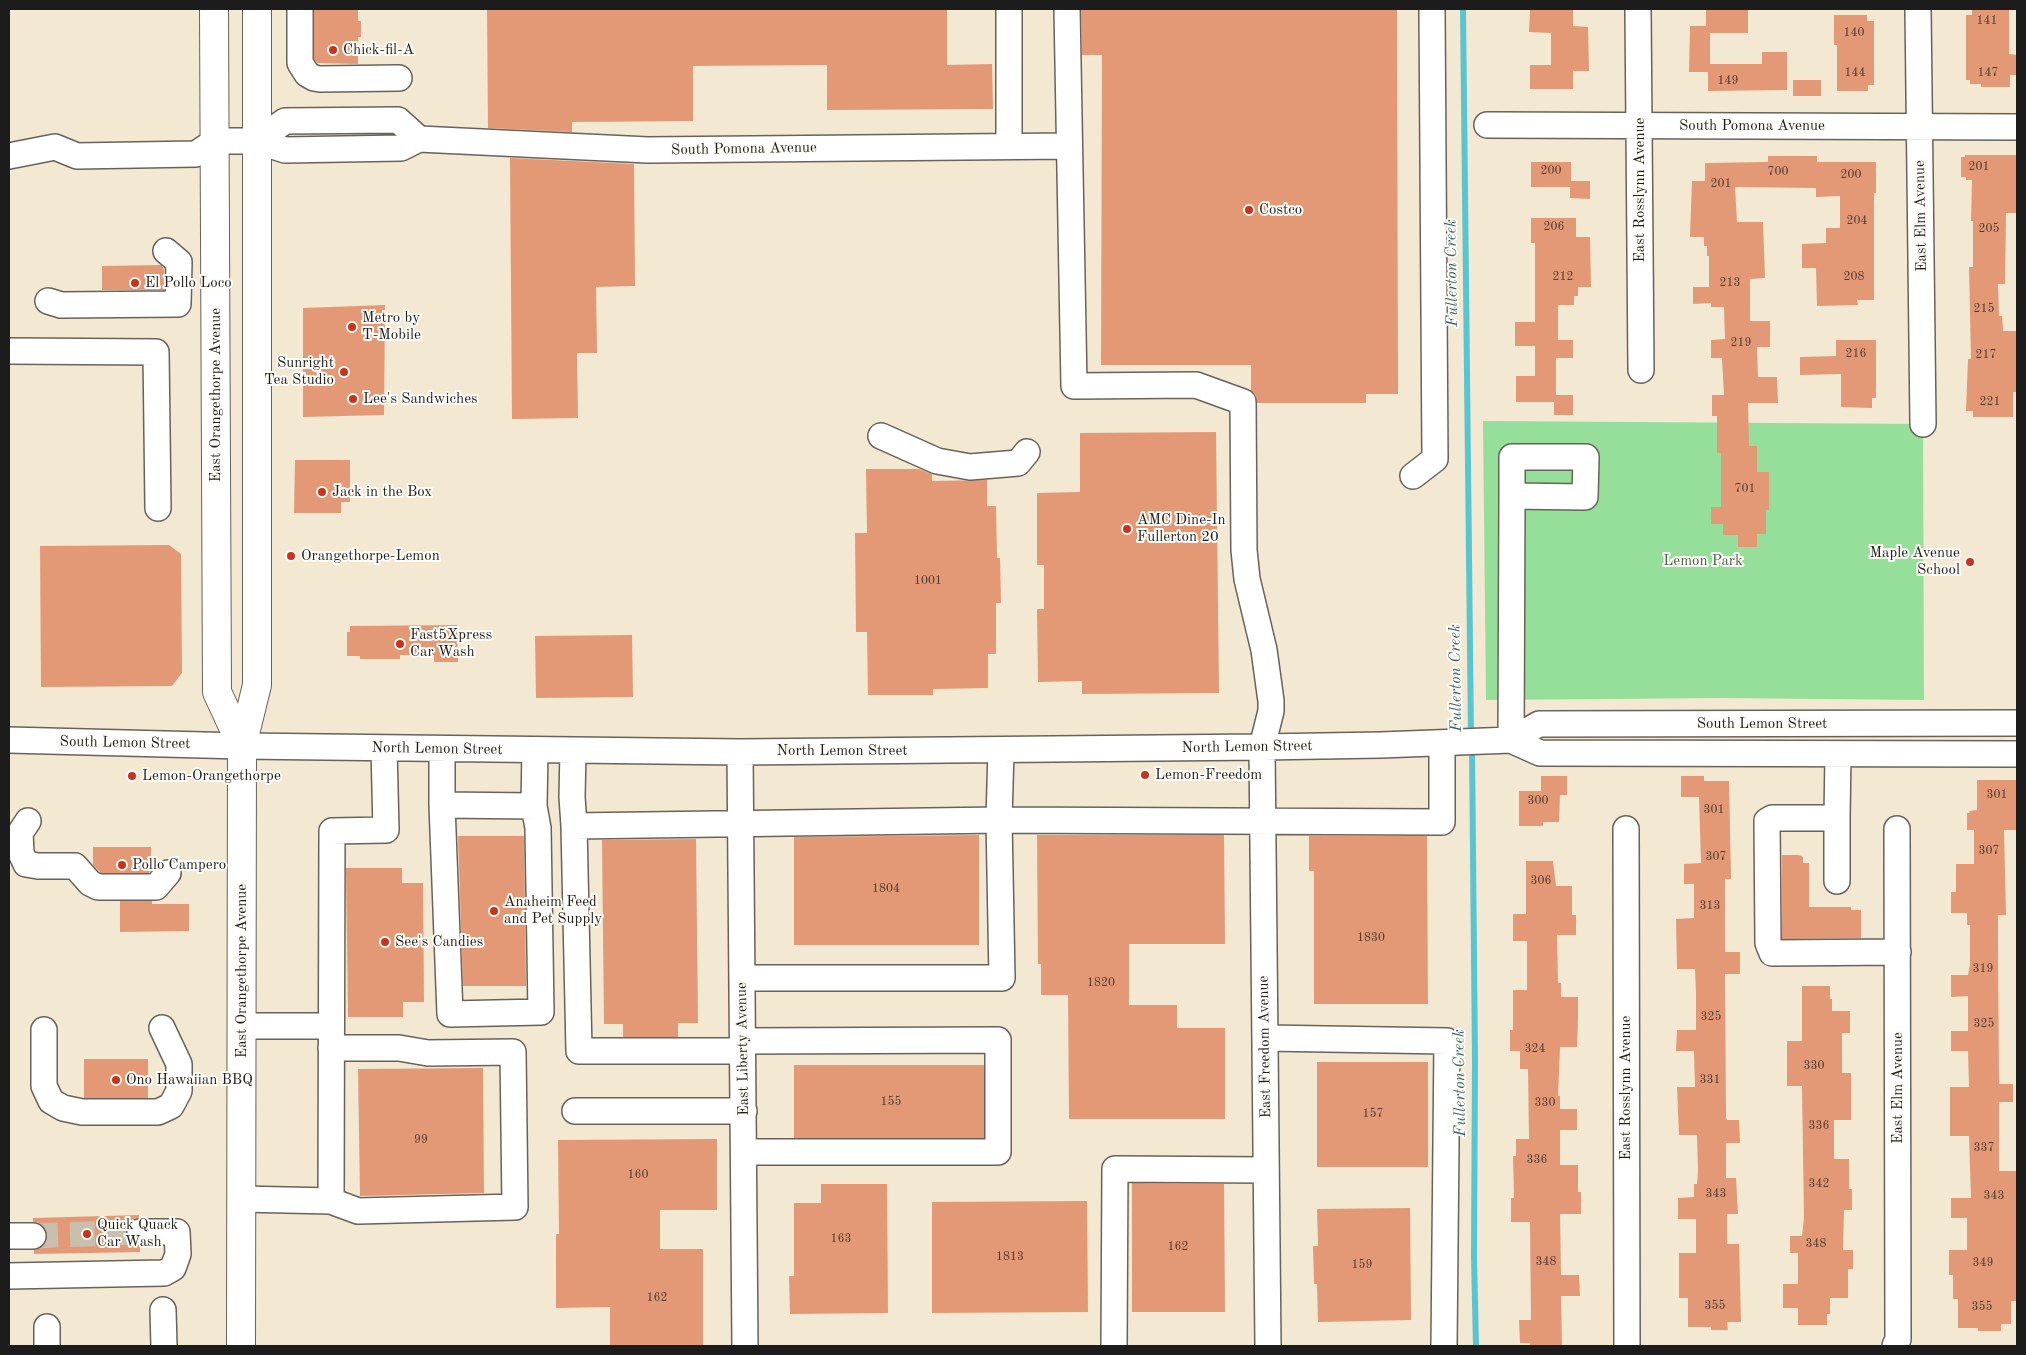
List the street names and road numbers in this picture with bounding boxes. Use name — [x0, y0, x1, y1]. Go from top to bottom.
street label: South Pomona Avenue — [1679, 117, 1825, 135]
street label: East Rosslynn Avenue — [1631, 118, 1649, 262]
street label: South Pomona Avenue — [671, 139, 817, 159]
street label: East Elm Avenue — [1911, 160, 1931, 272]
street label: East Orangethorpe Avenue — [207, 308, 225, 482]
street label: South Lemon Street — [1697, 715, 1827, 733]
street label: South Lemon Street — [59, 733, 191, 753]
street label: North Lemon Street — [1181, 737, 1313, 757]
street label: North Lemon Street — [371, 739, 503, 759]
street label: North Lemon Street — [776, 742, 908, 760]
street label: East Orangethorpe Avenue — [233, 884, 251, 1058]
street label: East Freedom Avenue — [1255, 975, 1275, 1119]
street label: East Liberty Avenue — [733, 982, 753, 1116]
street label: East Rosslynn Avenue — [1617, 1016, 1635, 1160]
street label: East Elm Avenue — [1889, 1032, 1907, 1144]

